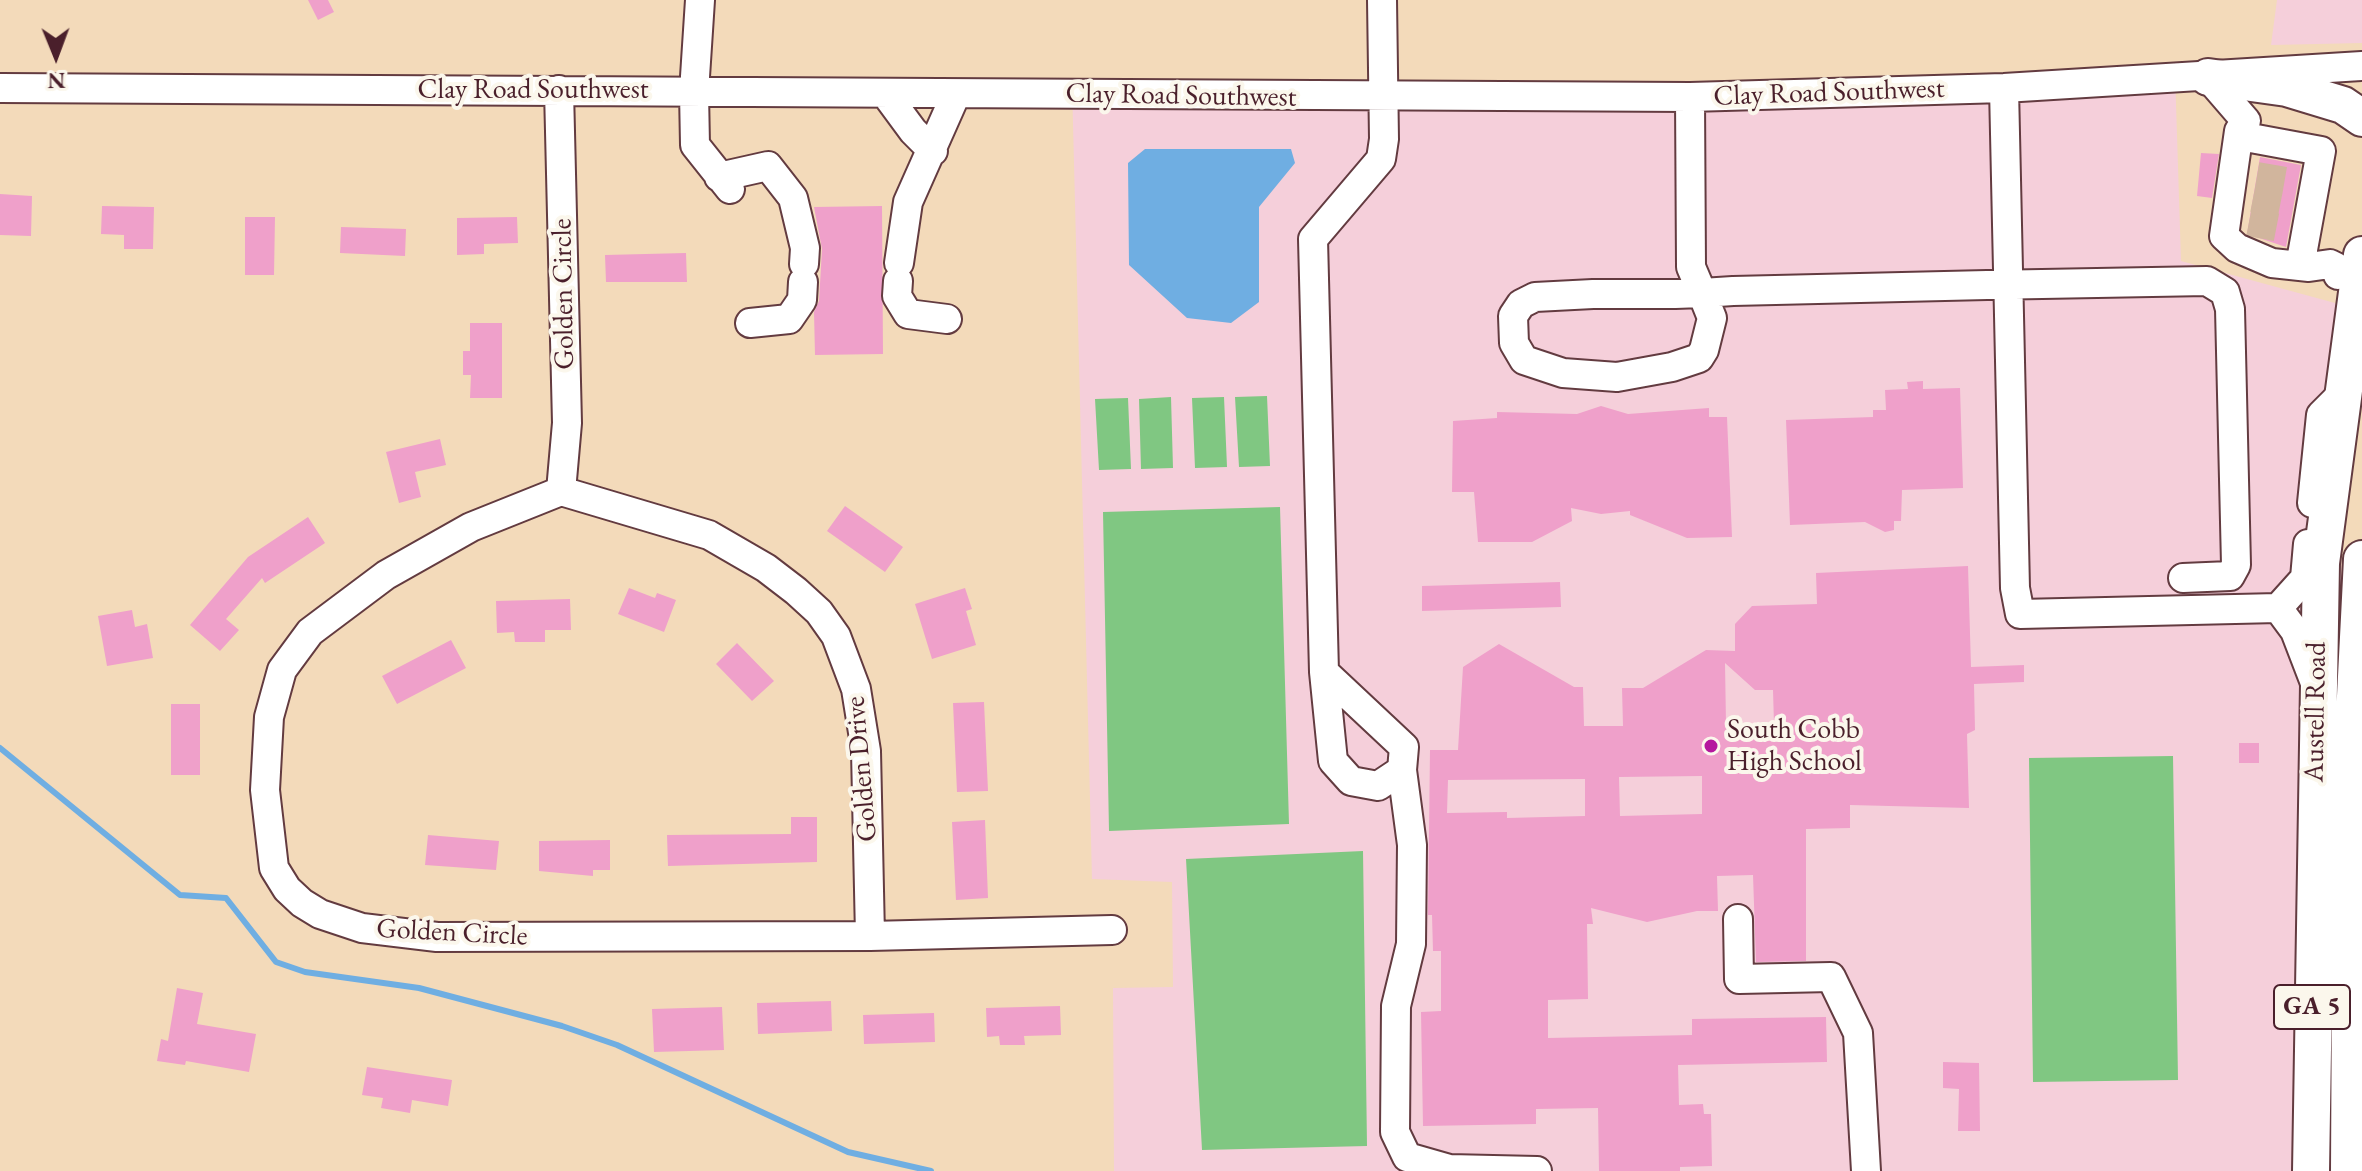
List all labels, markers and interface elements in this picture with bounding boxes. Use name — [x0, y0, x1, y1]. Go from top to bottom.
north arrow — [16, 16, 96, 96]
text: N — [47, 66, 66, 95]
street label: Clay Road Southwest — [1713, 72, 1945, 114]
street label: Clay Road Southwest — [418, 73, 648, 107]
street label: Clay Road Southwest — [1065, 77, 1297, 115]
street label: Golden Circle — [546, 218, 582, 370]
street label: Austell Road — [2298, 641, 2334, 783]
street label: Golden Drive — [839, 695, 885, 843]
place label: South Cobb High School — [1727, 713, 1862, 779]
marker: South Cobb High School — [1702, 737, 1720, 755]
street label: Golden Circle — [376, 912, 528, 954]
road number: GA 5 — [2274, 985, 2350, 1029]

